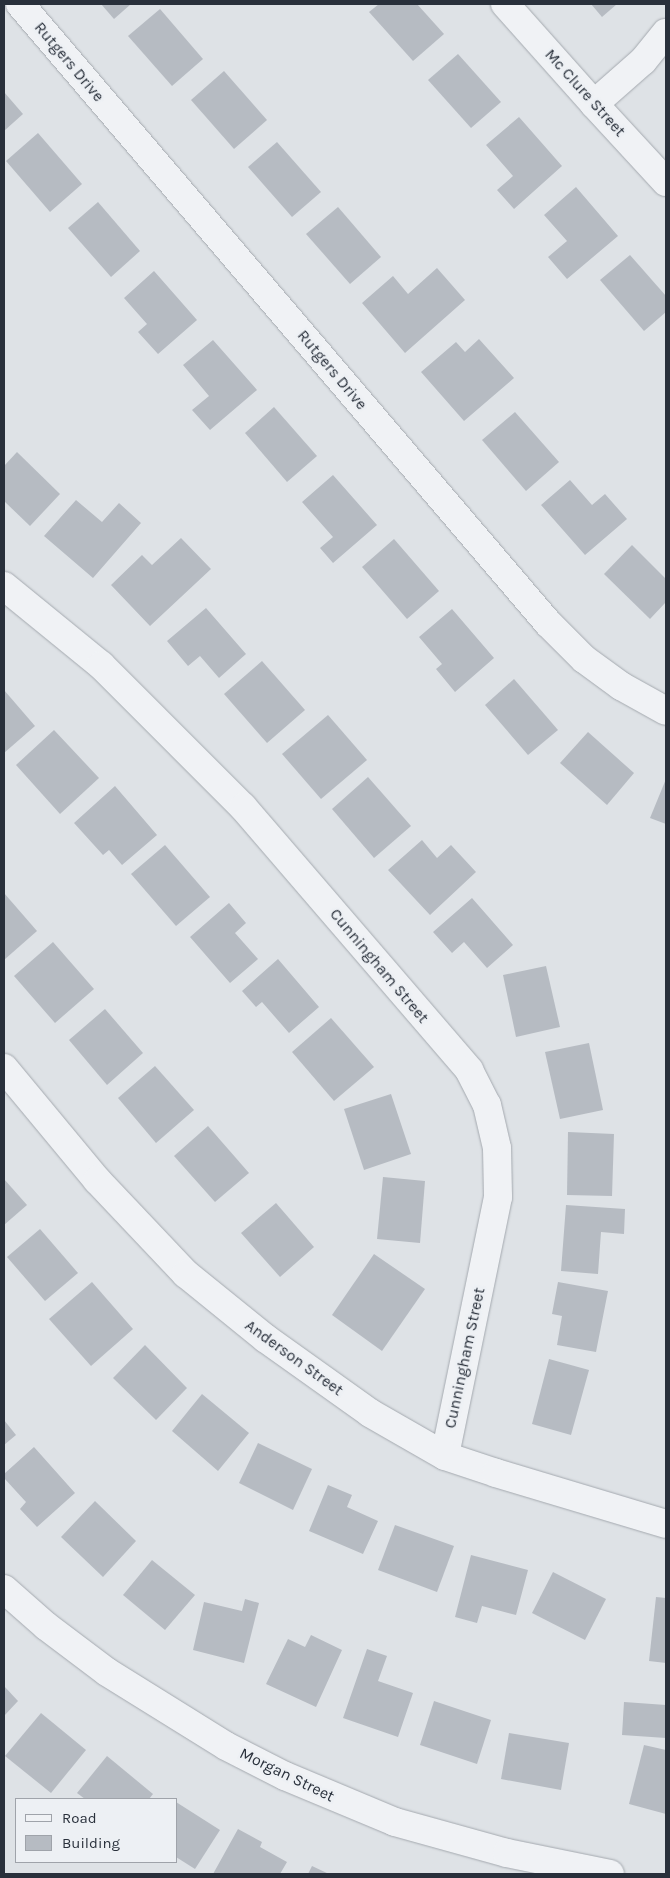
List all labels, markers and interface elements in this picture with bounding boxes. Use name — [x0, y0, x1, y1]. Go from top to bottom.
street label: Rutgers Drive — [30, 18, 108, 106]
street label: Mc Clure Street — [541, 45, 629, 141]
street label: Rutgers Drive — [293, 326, 371, 414]
street label: Cunningham Street — [326, 905, 432, 1027]
street label: Cunningham Street — [441, 1286, 489, 1430]
street label: Anderson Street — [241, 1316, 347, 1400]
street label: Morgan Street — [236, 1744, 338, 1806]
legend — [15, 1798, 178, 1863]
text: Road — [62, 1809, 97, 1827]
text: Building — [62, 1834, 120, 1852]

